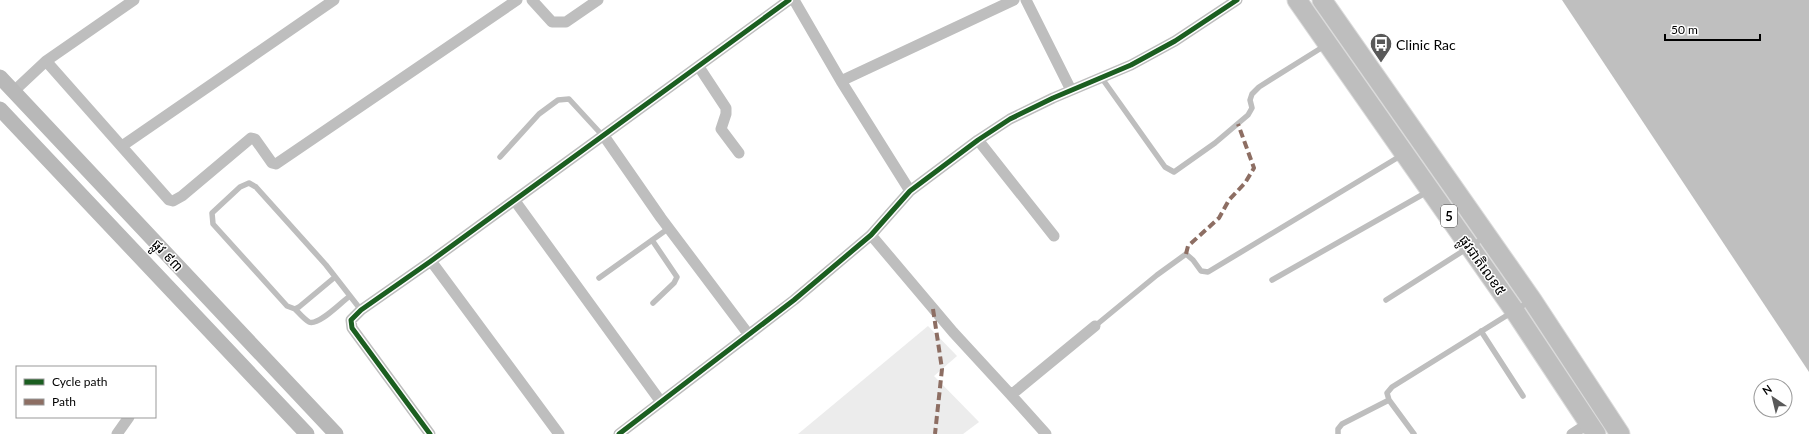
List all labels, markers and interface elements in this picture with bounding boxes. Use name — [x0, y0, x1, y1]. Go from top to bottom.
scale bar — [1665, 16, 1760, 42]
text: 50 m — [1671, 22, 1698, 37]
bus stop icon: Clinic Rac — [1368, 31, 1394, 64]
place label: Clinic Rac — [1396, 36, 1456, 53]
road number: 5 — [1441, 205, 1457, 227]
street label: ផ្លូវជាតិលេខ៥ — [1453, 231, 1510, 301]
street label: ផ្លូវ ៩៣ — [146, 235, 187, 278]
legend — [16, 366, 156, 418]
text: Cycle path — [52, 374, 107, 389]
north arrow — [1753, 378, 1793, 418]
text: N — [1760, 382, 1774, 397]
text: Path — [52, 394, 76, 409]

